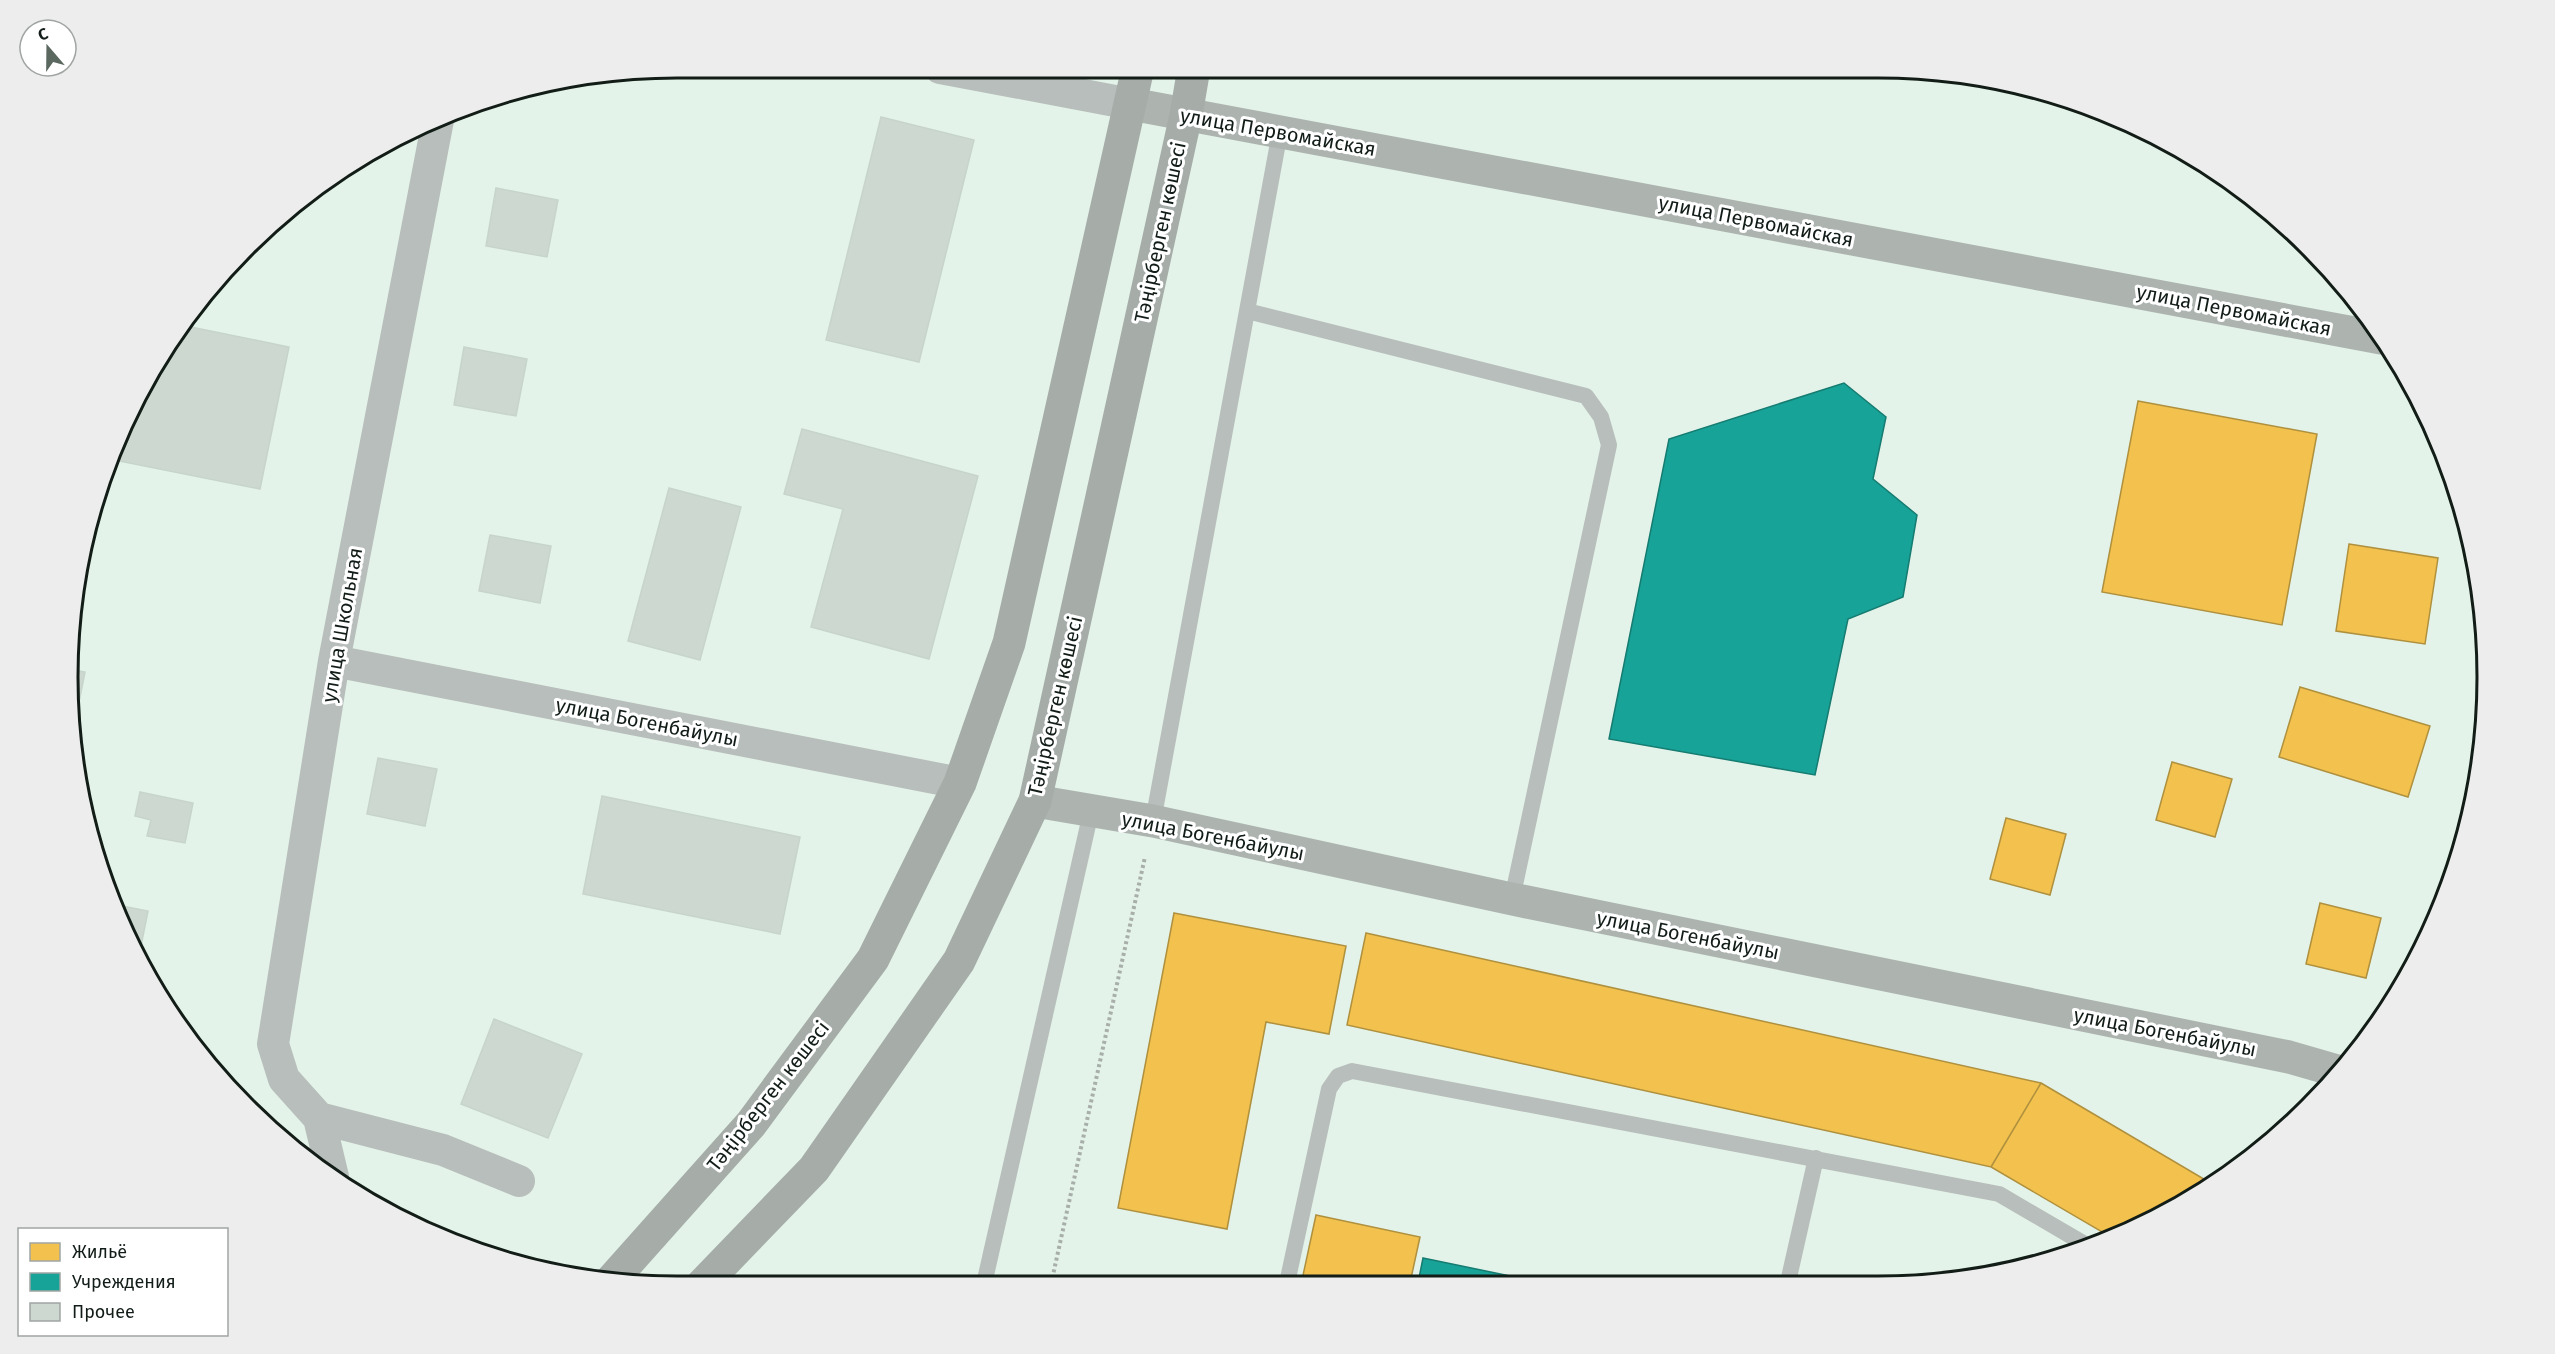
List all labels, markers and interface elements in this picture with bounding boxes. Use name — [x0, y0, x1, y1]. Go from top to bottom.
north arrow — [18, 18, 78, 78]
text: С — [35, 24, 51, 45]
street label: улица Первомайская — [1178, 103, 1378, 161]
street label: Тәңірберген көшесі — [1129, 139, 1191, 325]
street label: улица Первомайская — [1657, 190, 1855, 252]
street label: улица Первомайская — [2135, 279, 2333, 341]
street label: улица Школьная — [317, 546, 367, 704]
street label: Тәңірберген көшесі — [1023, 614, 1087, 798]
street label: улица Богенбайулы — [554, 693, 740, 751]
street label: улица Богенбайулы — [1120, 807, 1306, 865]
street label: улица Богенбайулы — [1595, 906, 1781, 964]
street label: улица Богенбайулы — [2072, 1003, 2258, 1061]
street label: Тәңірберген көшесі — [702, 1016, 834, 1176]
legend — [18, 1228, 228, 1336]
text: Жильё — [72, 1241, 127, 1263]
text: Учреждения — [72, 1271, 176, 1293]
text: Прочее — [72, 1301, 135, 1323]

